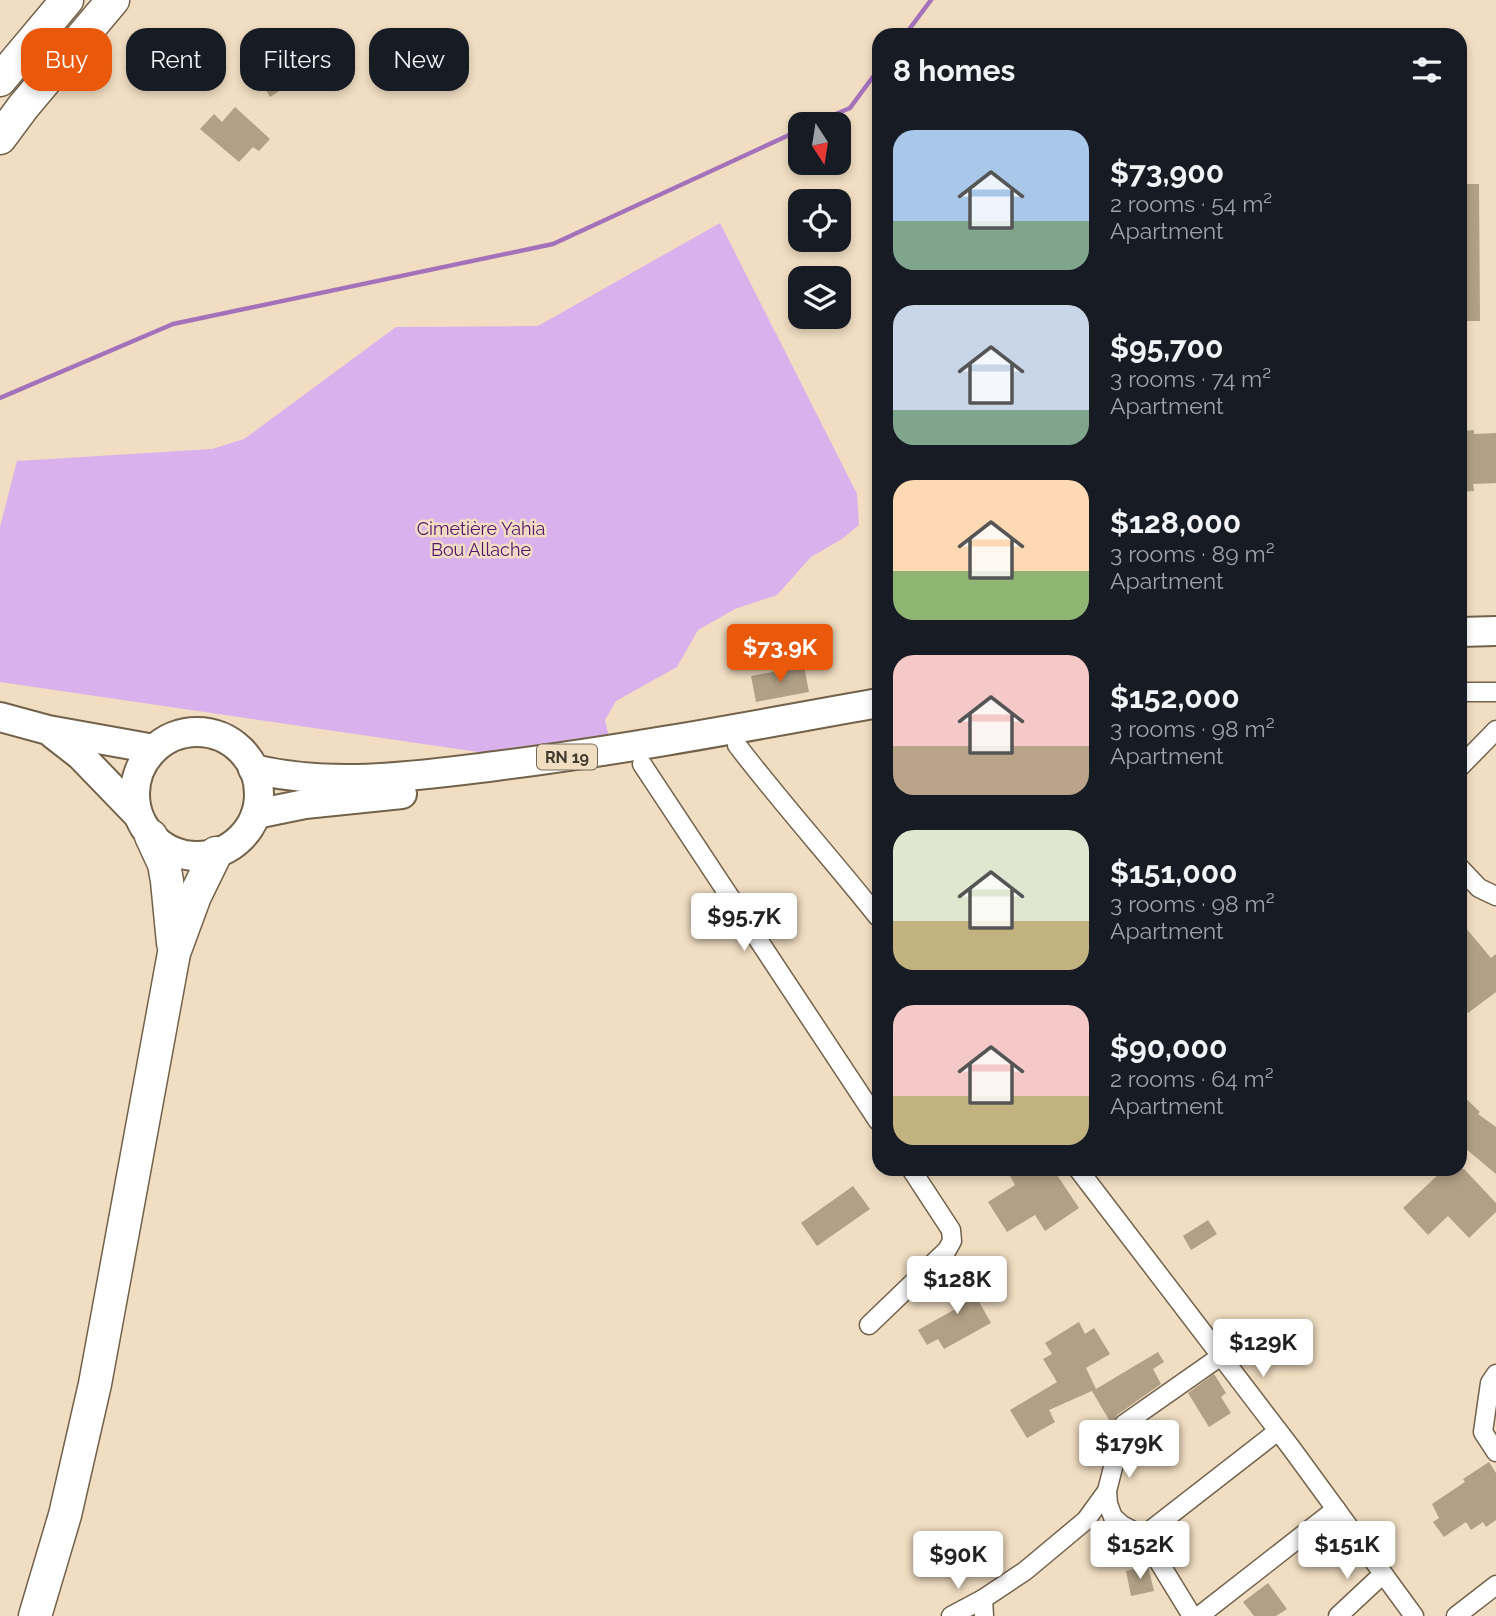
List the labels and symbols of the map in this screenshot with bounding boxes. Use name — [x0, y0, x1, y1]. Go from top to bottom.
north arrow — [788, 112, 850, 175]
park label: Cimetière Yahia Bou Allache — [417, 518, 545, 560]
pin: $73.9K — [723, 624, 837, 684]
road number: RN 19 — [537, 744, 597, 770]
pin: $95.7K — [687, 894, 801, 953]
pin: $128K — [908, 1256, 1006, 1316]
pin: $129K — [1214, 1320, 1312, 1379]
pin: $179K — [1080, 1420, 1178, 1480]
pin: $152K — [1091, 1522, 1189, 1581]
pin: $151K — [1298, 1522, 1396, 1581]
pin: $90K — [917, 1532, 999, 1591]

